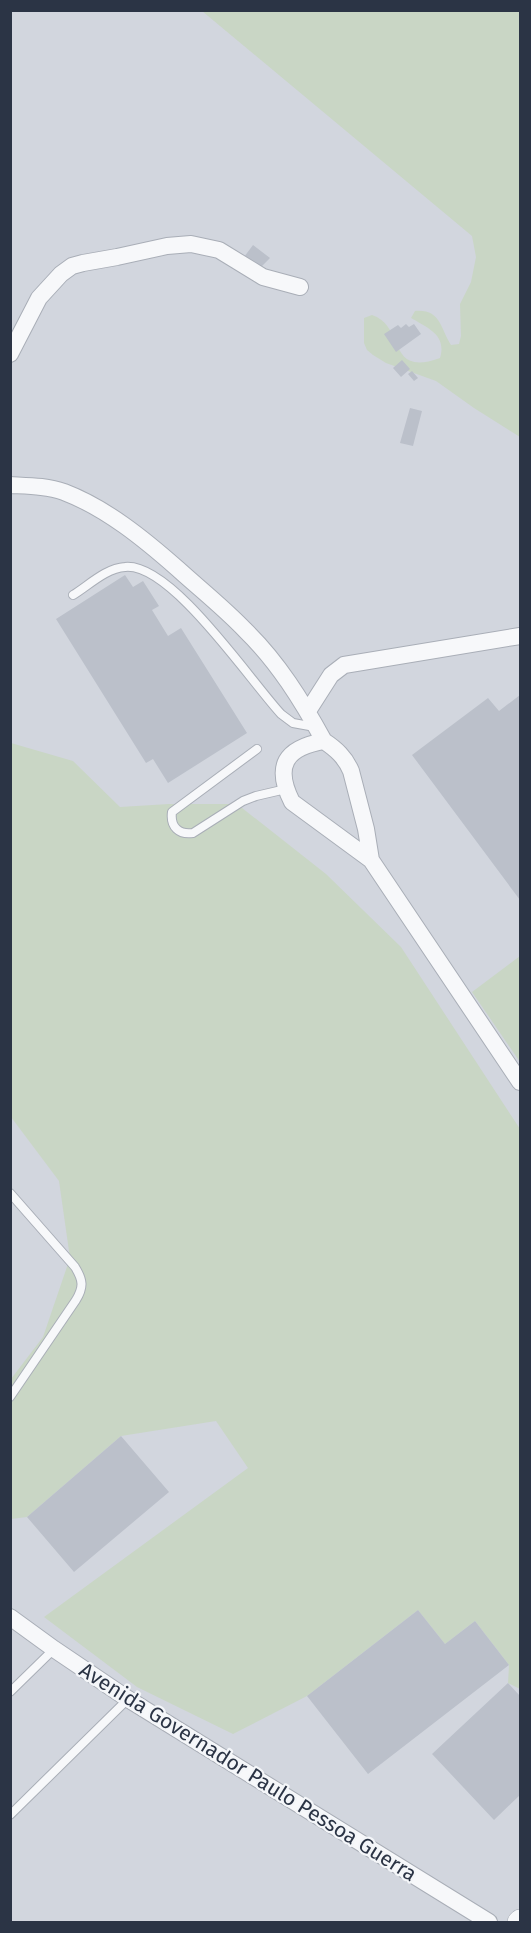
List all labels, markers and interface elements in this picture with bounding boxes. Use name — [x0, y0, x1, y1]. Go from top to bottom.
street label: Avenida Governador Paulo Pessoa Guerra — [75, 1657, 421, 1887]

